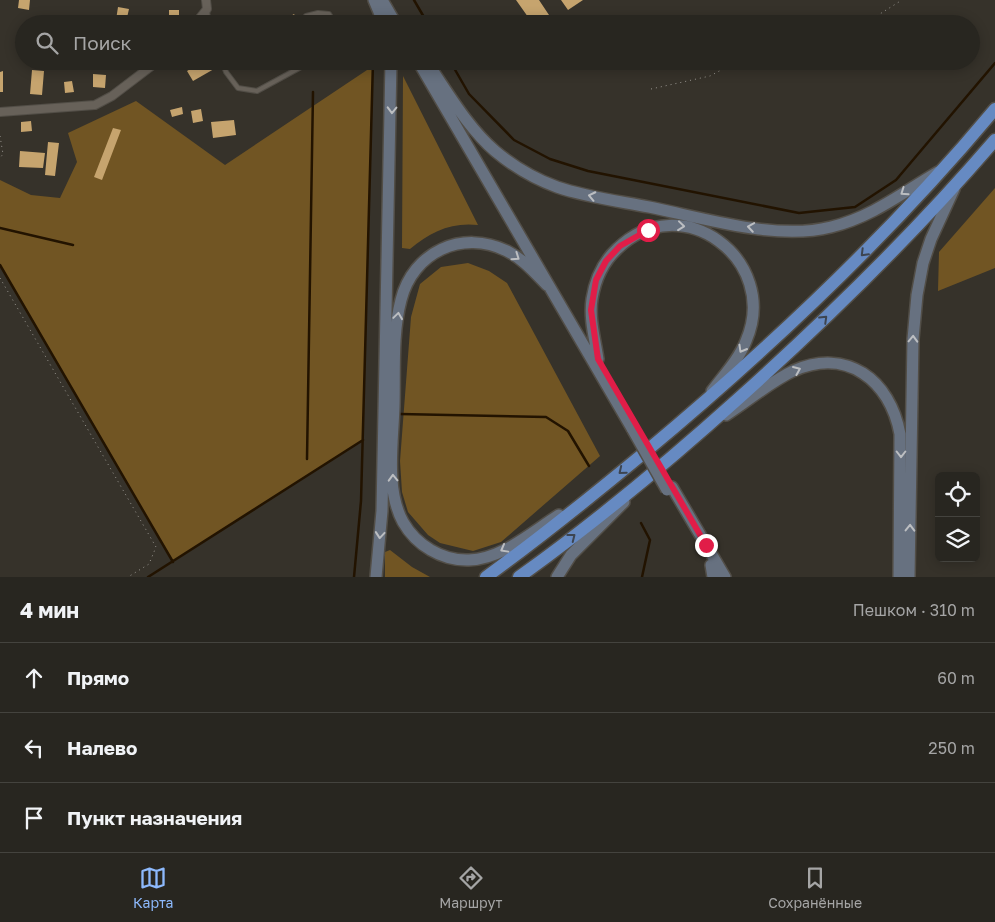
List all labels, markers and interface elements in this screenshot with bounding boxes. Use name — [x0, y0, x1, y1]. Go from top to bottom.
search box — [15, 15, 980, 70]
icon: search — [33, 29, 61, 57]
text: Поиск — [73, 31, 132, 54]
one-way arrow — [386, 106, 397, 114]
one-way arrow — [901, 186, 910, 196]
one-way arrow — [587, 191, 596, 201]
route start — [637, 219, 660, 242]
one-way arrow — [678, 221, 686, 232]
one-way arrow — [747, 222, 755, 233]
one-way arrow — [861, 247, 870, 256]
one-way arrow — [510, 251, 520, 260]
one-way arrow — [392, 311, 403, 319]
one-way arrow — [818, 316, 827, 325]
one-way arrow — [908, 334, 919, 342]
one-way arrow — [738, 343, 748, 352]
one-way arrow — [792, 366, 801, 376]
one-way arrow — [896, 450, 906, 458]
one-way arrow — [619, 465, 628, 474]
map controls — [935, 472, 980, 562]
button: locate — [935, 472, 980, 517]
one-way arrow — [388, 474, 398, 482]
button: layers — [935, 517, 980, 562]
one-way arrow — [904, 524, 915, 532]
one-way arrow — [375, 531, 386, 539]
one-way arrow — [566, 534, 575, 542]
route end — [695, 534, 718, 557]
one-way arrow — [501, 543, 510, 553]
text: 4 мин — [20, 597, 79, 623]
text: Пешком · 310 m — [853, 600, 975, 620]
icon: ahead — [20, 664, 48, 692]
text: Прямо — [67, 666, 129, 689]
text: 60 m — [937, 668, 975, 688]
icon: left — [20, 734, 48, 762]
text: Налево — [67, 736, 137, 759]
text: 250 m — [928, 738, 975, 758]
icon: arrive — [20, 804, 48, 832]
text: Пункт назначения — [67, 806, 242, 829]
tab: Карта — [133, 864, 173, 911]
tab: Маршрут — [439, 864, 502, 911]
tab: Сохранённые — [768, 864, 862, 911]

